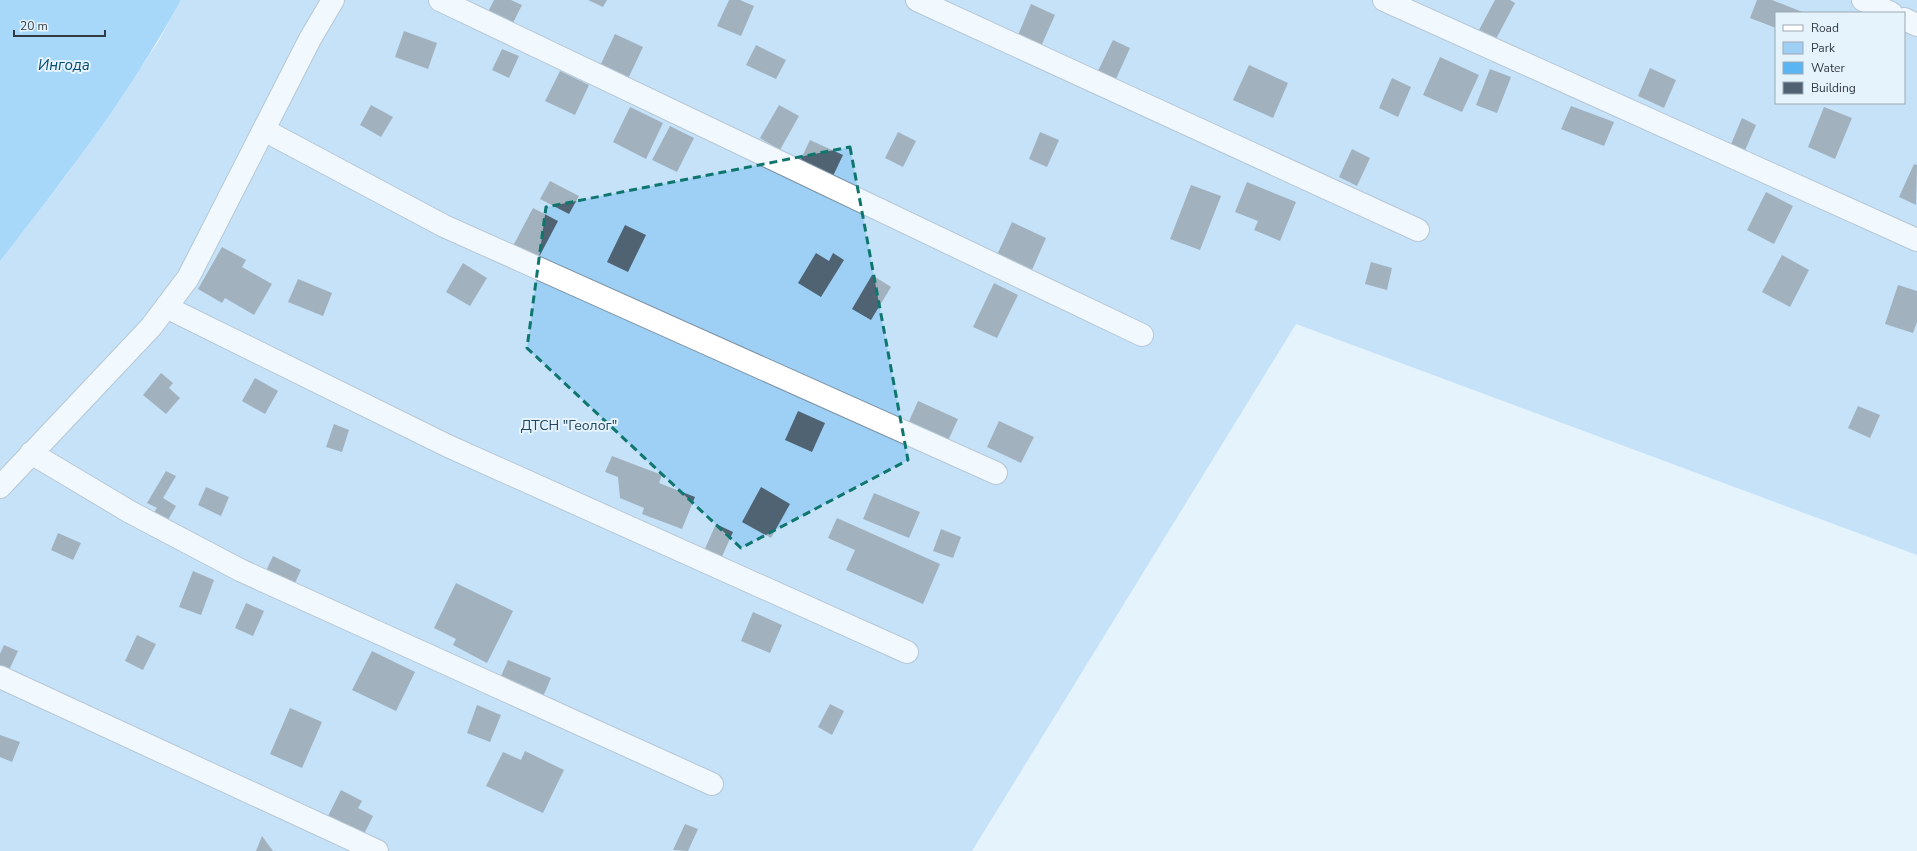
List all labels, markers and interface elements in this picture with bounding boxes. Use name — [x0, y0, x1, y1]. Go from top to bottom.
scale bar — [14, 12, 105, 38]
legend — [1775, 12, 1905, 104]
text: 20 m — [20, 18, 48, 34]
text: Road — [1811, 20, 1839, 36]
text: Park — [1811, 40, 1836, 56]
water label: Ингода — [38, 55, 90, 75]
text: Water — [1811, 60, 1845, 76]
text: Building — [1811, 80, 1856, 96]
park label: ДТСН "Геолог" — [521, 416, 617, 435]

